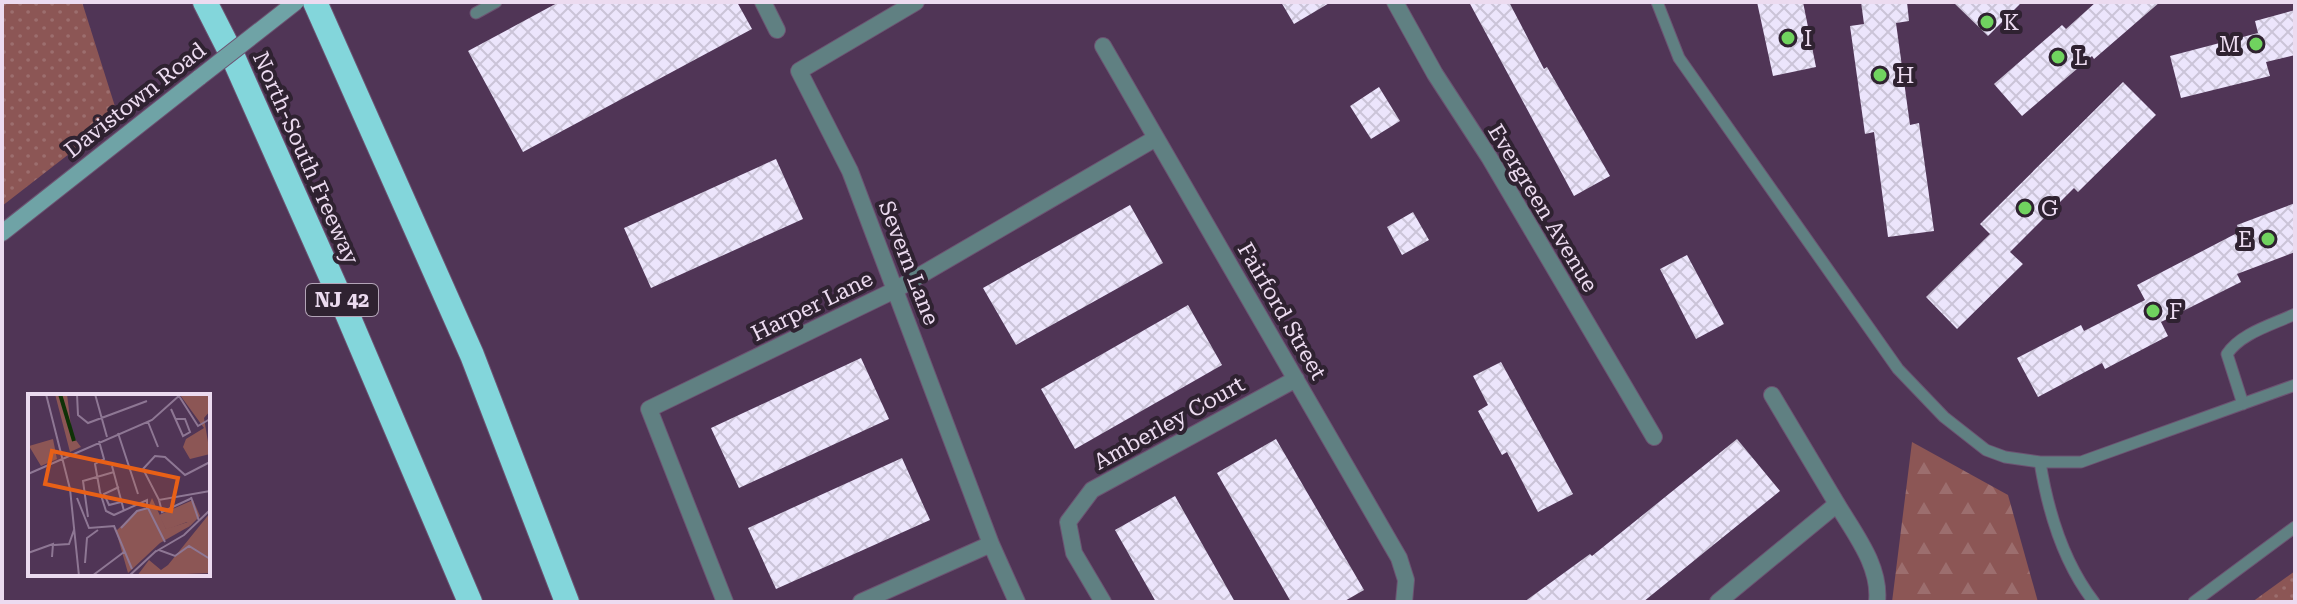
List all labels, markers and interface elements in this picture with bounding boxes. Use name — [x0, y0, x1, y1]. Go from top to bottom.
place label: K — [2003, 10, 2019, 35]
marker: K — [1978, 13, 1996, 31]
place label: I — [1804, 26, 1812, 51]
marker: I — [1779, 29, 1797, 47]
place label: M — [2219, 32, 2240, 57]
marker: M — [2247, 35, 2265, 53]
street label: Davistown Road — [60, 37, 210, 163]
place label: L — [2074, 45, 2088, 70]
street label: North-South Freeway — [248, 48, 364, 268]
marker: L — [2049, 48, 2067, 66]
place label: H — [1896, 63, 1914, 88]
marker: H — [1871, 66, 1889, 84]
street label: Evergreen Avenue — [1483, 120, 1603, 296]
place label: G — [2041, 196, 2058, 221]
street label: Severn Lane — [874, 197, 944, 329]
marker: G — [2016, 199, 2034, 217]
place label: E — [2238, 227, 2252, 252]
marker: E — [2259, 230, 2277, 248]
street label: Fairford Street — [1233, 238, 1331, 384]
street label: Harper Lane — [747, 266, 877, 346]
road number: NJ 42 — [306, 284, 378, 316]
place label: F — [2169, 299, 2182, 324]
marker: F — [2144, 302, 2162, 320]
street label: Amberley Court — [1089, 371, 1249, 475]
inset map — [28, 394, 210, 576]

